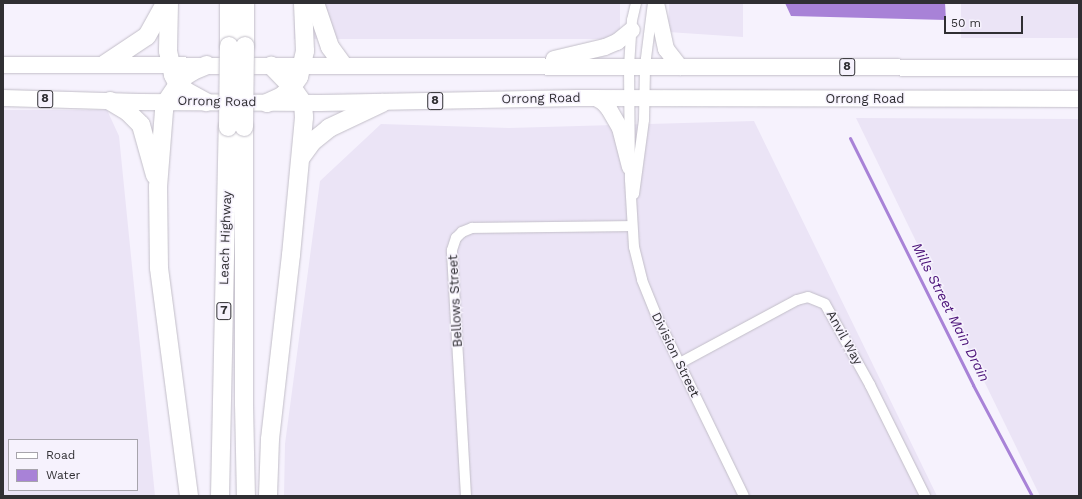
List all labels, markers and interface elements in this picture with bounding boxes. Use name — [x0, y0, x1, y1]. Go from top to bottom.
scale bar — [946, 8, 1025, 34]
text: 50 m — [951, 16, 981, 30]
road number: 8 — [839, 57, 855, 77]
road number: 8 — [37, 89, 53, 109]
road number: 8 — [427, 91, 443, 111]
street label: Orrong Road — [501, 91, 581, 107]
street label: Orrong Road — [826, 91, 904, 107]
street label: Orrong Road — [177, 94, 257, 110]
street label: Leach Highway — [217, 191, 235, 285]
water label: Mills Street Main Drain — [909, 240, 993, 384]
street label: Bellows Street — [446, 254, 466, 348]
road number: 7 — [216, 301, 232, 321]
street label: Anvil Way — [822, 308, 866, 368]
street label: Division Street — [648, 310, 702, 400]
legend — [8, 439, 138, 491]
text: Road — [46, 448, 75, 462]
text: Water — [46, 468, 80, 482]

